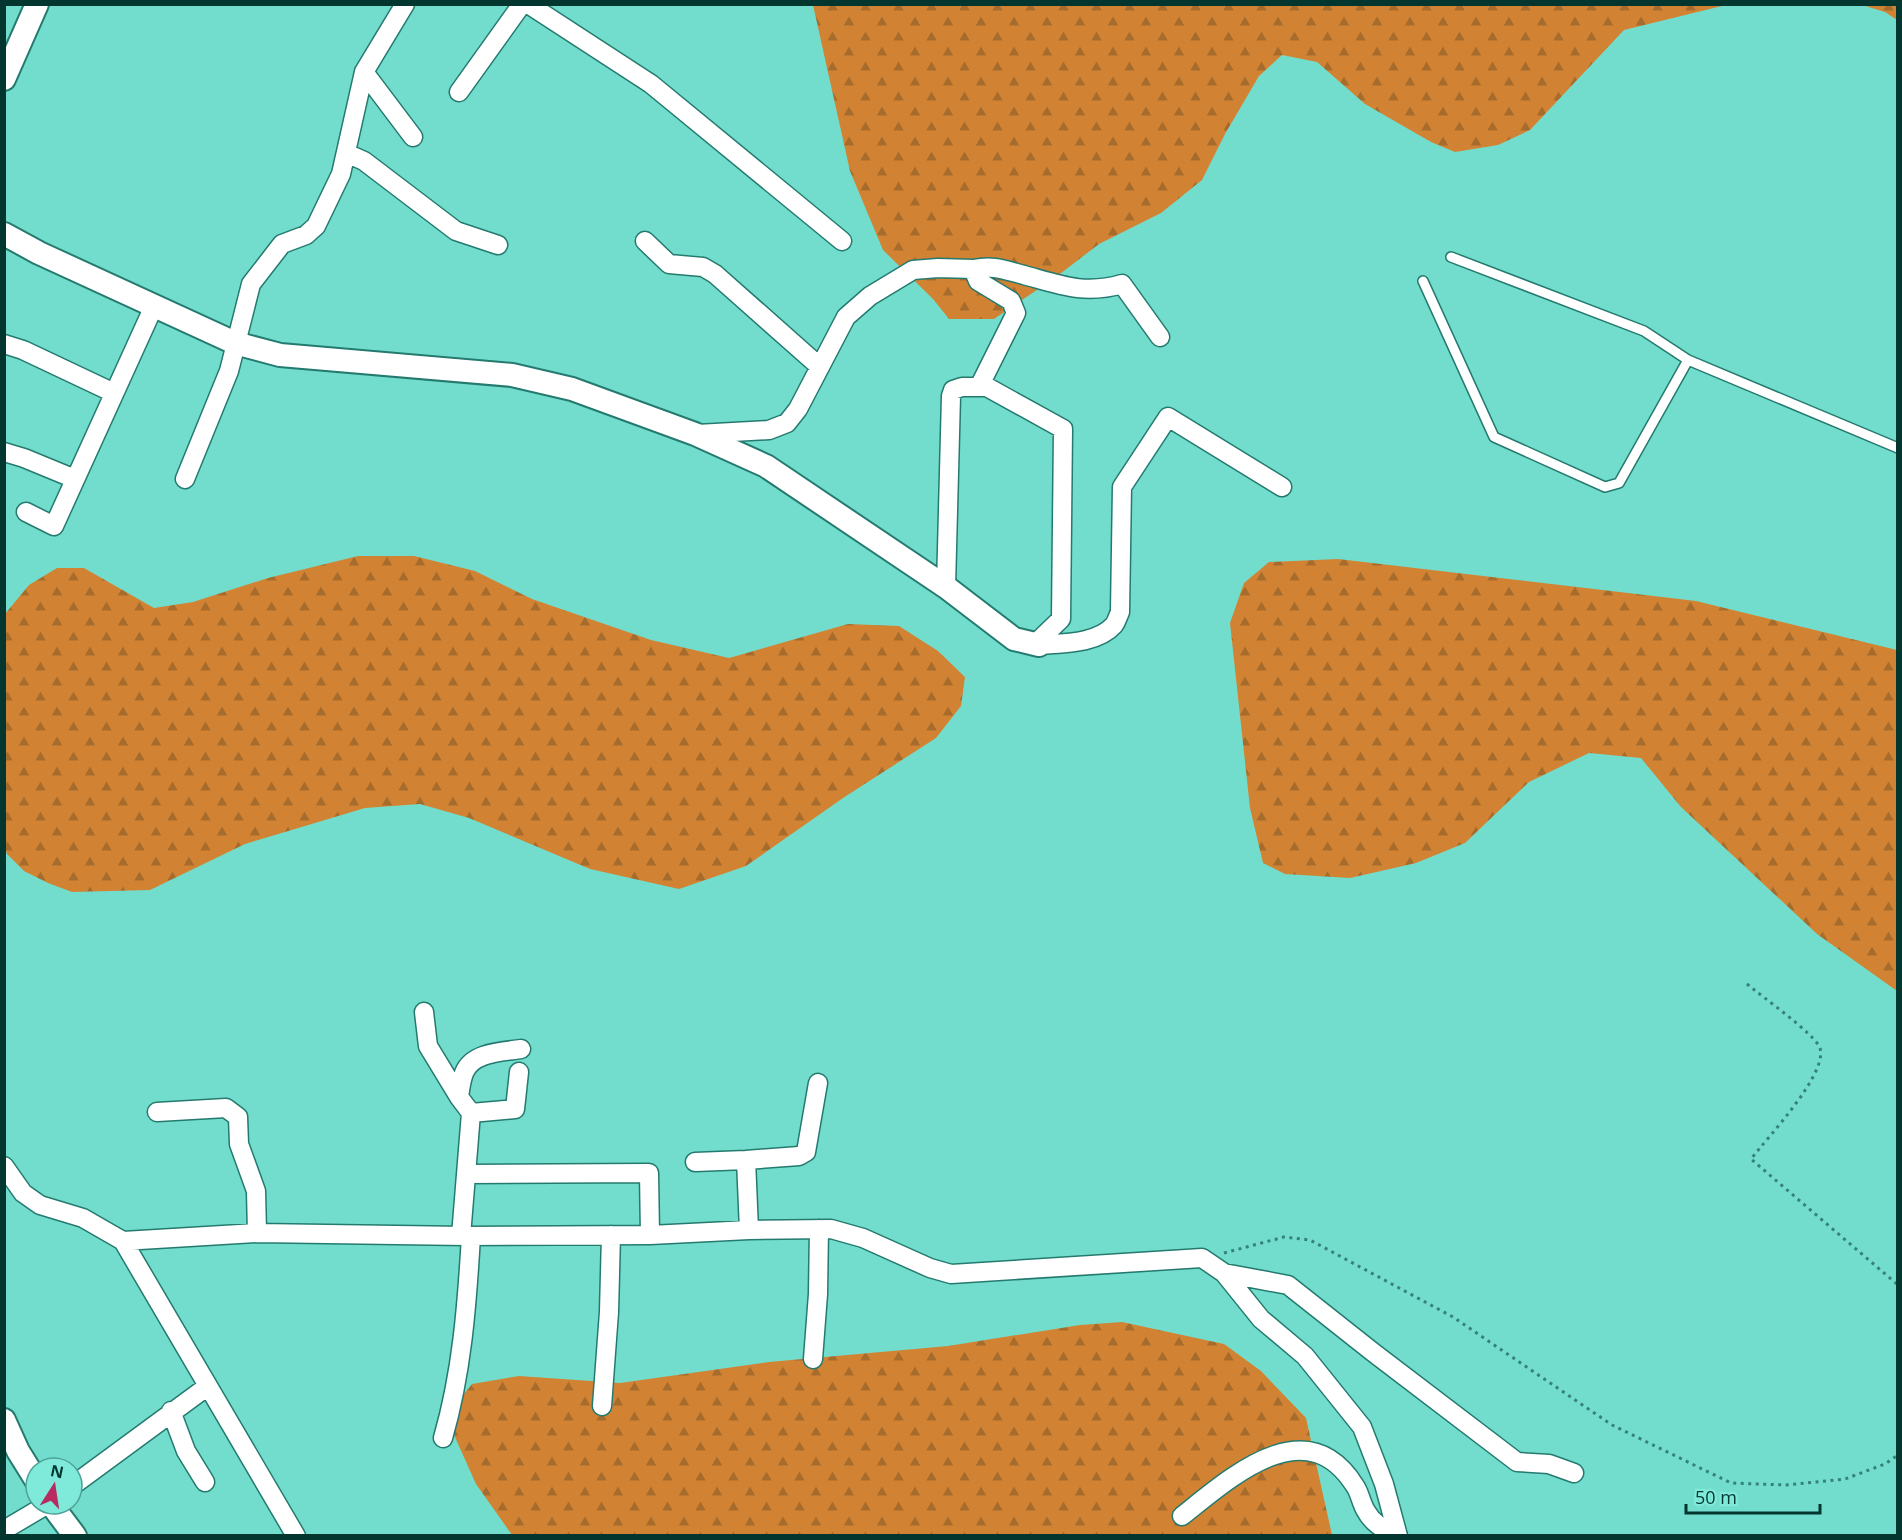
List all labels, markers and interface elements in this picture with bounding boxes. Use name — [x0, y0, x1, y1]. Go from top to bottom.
north arrow — [24, 1456, 84, 1516]
text: N — [48, 1459, 66, 1483]
scale bar — [1686, 1477, 1820, 1515]
text: 50 m — [1695, 1485, 1737, 1509]

